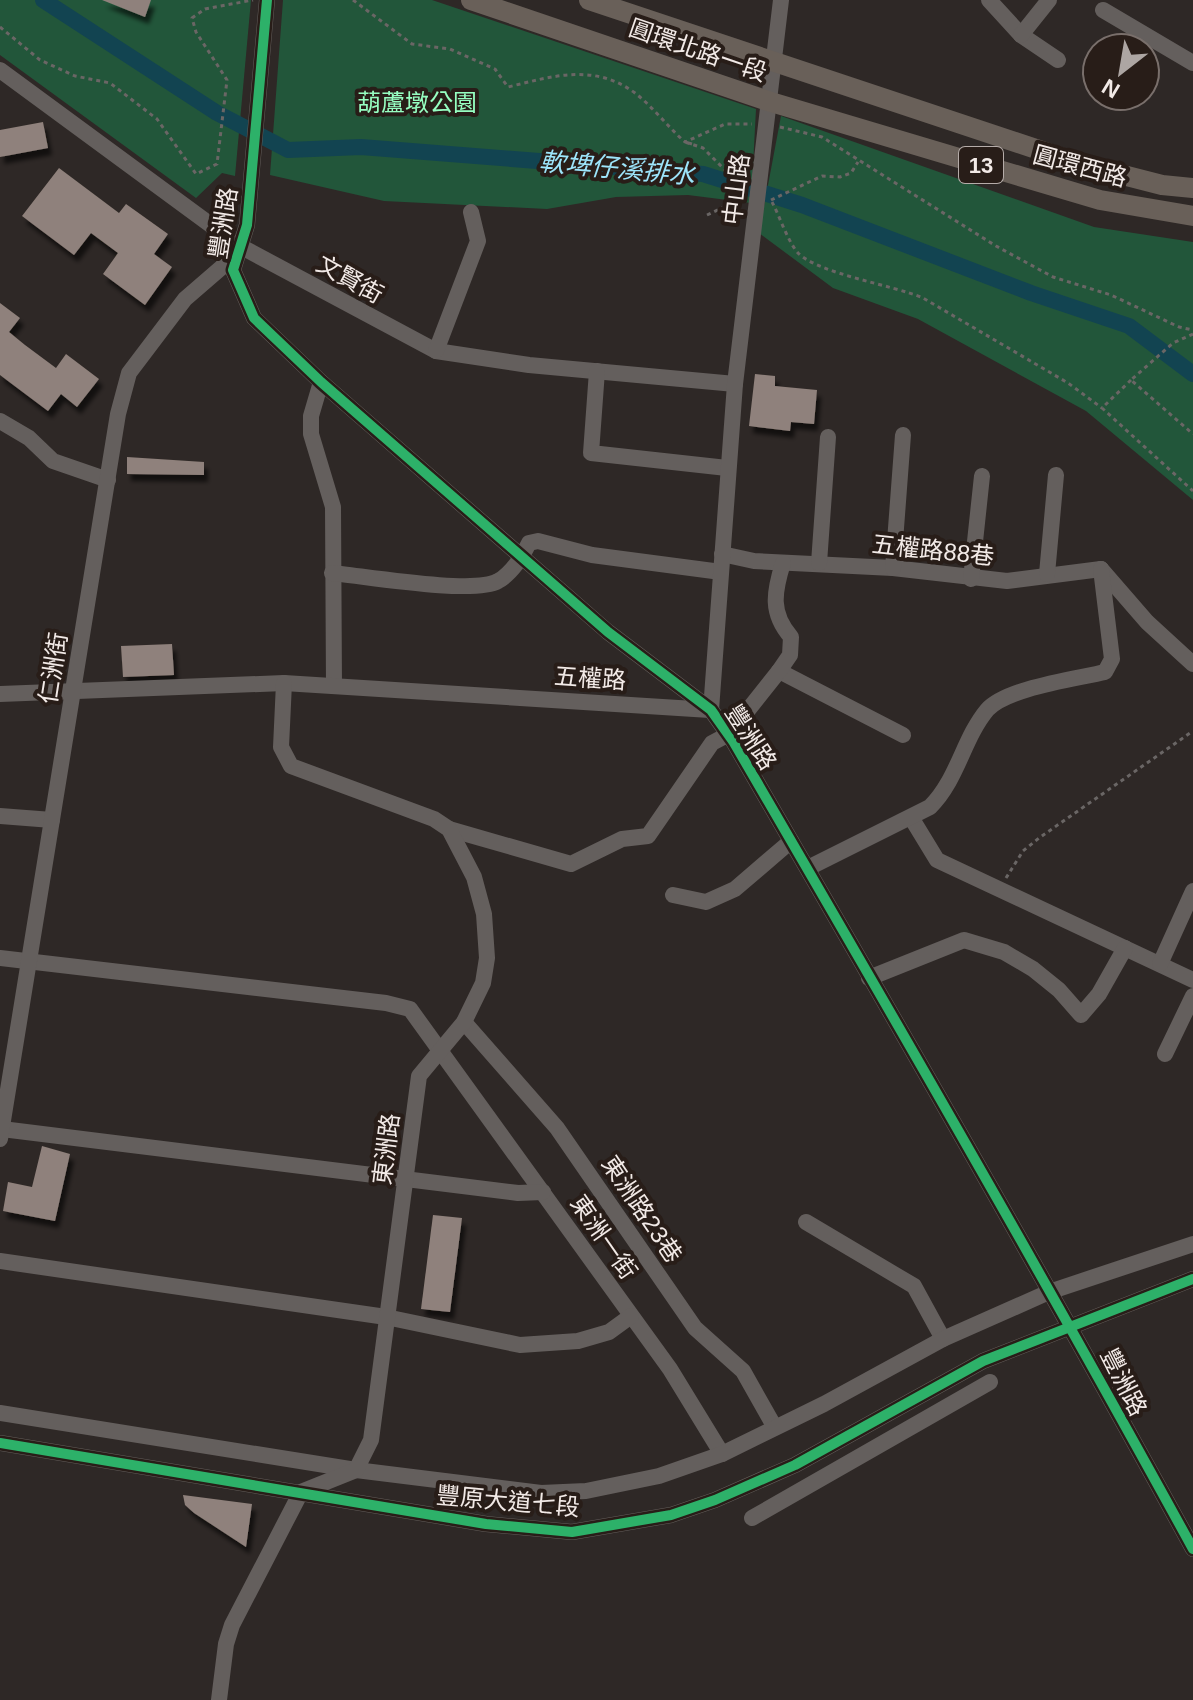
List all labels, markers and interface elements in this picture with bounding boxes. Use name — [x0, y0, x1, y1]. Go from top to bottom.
street label: 圓環北路一段 — [626, 14, 770, 86]
north arrow — [1081, 32, 1161, 112]
text: N — [1098, 74, 1124, 104]
park label: 葫蘆墩公園 — [357, 89, 477, 116]
street label: 圓環西路 — [1030, 141, 1130, 191]
water label: 軟埤仔溪排水 — [538, 146, 697, 190]
road number: 13 — [959, 147, 1003, 183]
street label: 中山路 — [718, 152, 754, 226]
street label: 豐洲路 — [204, 185, 242, 261]
street label: 文賢街 — [312, 250, 388, 308]
street label: 五權路88巷 — [871, 530, 995, 570]
street label: 仁洲街 — [34, 630, 72, 706]
street label: 五權路 — [553, 662, 627, 694]
street label: 豐洲路 — [720, 699, 782, 775]
street label: 東洲路 — [368, 1112, 404, 1186]
street label: 東洲路23巷 — [597, 1151, 687, 1267]
street label: 東洲一街 — [565, 1190, 643, 1284]
street label: 豐洲路 — [1096, 1344, 1152, 1420]
street label: 豐原大道七段 — [435, 1481, 581, 1521]

